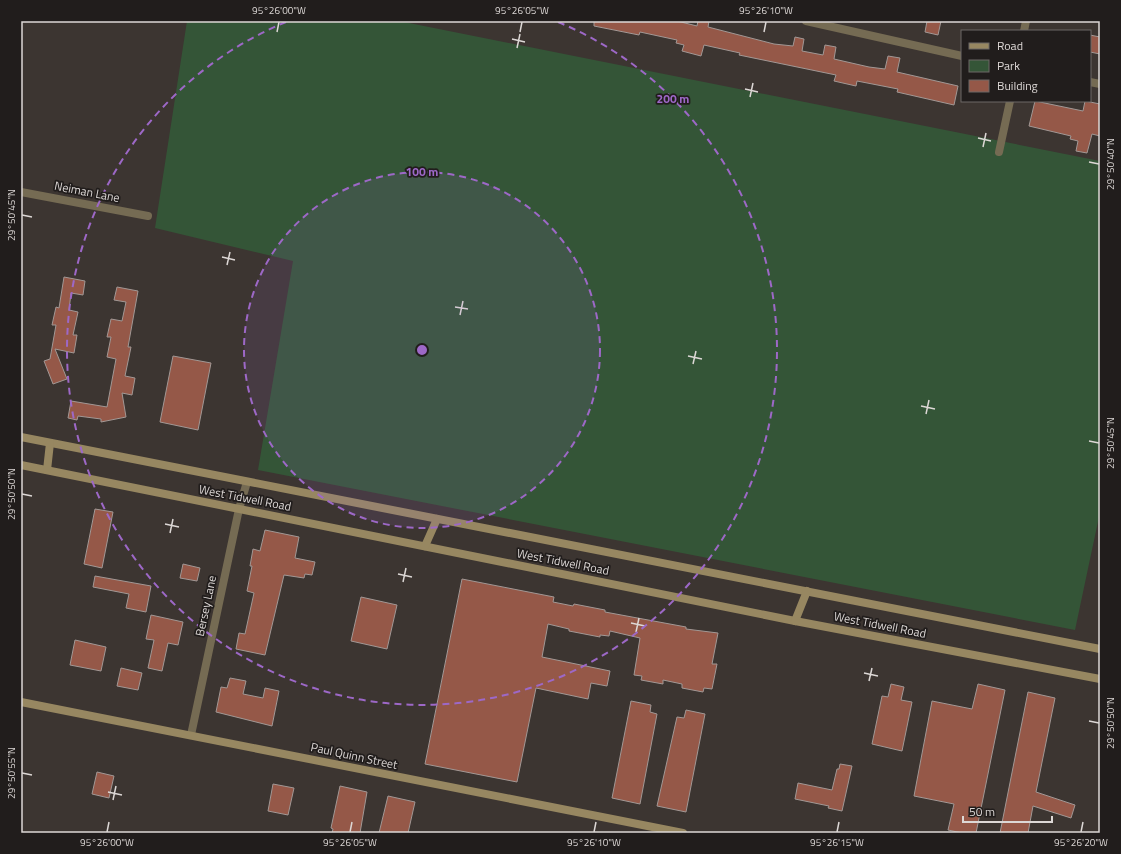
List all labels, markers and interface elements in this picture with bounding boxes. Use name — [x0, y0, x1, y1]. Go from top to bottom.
text: 95°26'00"W — [252, 3, 306, 18]
text: 95°26'05"W — [495, 3, 549, 18]
text: 95°26'10"W — [739, 3, 793, 18]
legend — [961, 30, 1091, 102]
text: Road — [997, 36, 1023, 55]
text: Park — [997, 56, 1020, 75]
text: Building — [997, 76, 1038, 95]
text: 200 m — [657, 89, 689, 108]
text: 29°50'40"N — [1103, 138, 1118, 190]
text: 100 m — [406, 162, 438, 181]
street label: Neiman Lane — [53, 176, 121, 207]
text: 29°50'45"N — [4, 189, 19, 241]
centre of rings — [415, 343, 429, 357]
text: 29°50'45"N — [1103, 417, 1118, 469]
text: 29°50'50"N — [4, 468, 19, 520]
street label: West Tidwell Road — [197, 479, 293, 516]
street label: West Tidwell Road — [515, 543, 611, 580]
street label: Bersey Lane — [190, 574, 221, 638]
street label: West Tidwell Road — [832, 606, 928, 643]
text: 29°50'50"N — [1103, 697, 1118, 749]
street label: Paul Quinn Street — [309, 737, 400, 774]
text: 29°50'55"N — [4, 747, 19, 799]
scale bar — [963, 798, 1052, 824]
text: 50 m — [969, 802, 995, 821]
text: 95°26'00"W — [80, 835, 134, 850]
text: 95°26'05"W — [323, 835, 377, 850]
text: 95°26'10"W — [567, 835, 621, 850]
text: 95°26'15"W — [810, 835, 864, 850]
text: 95°26'20"W — [1054, 835, 1108, 850]

